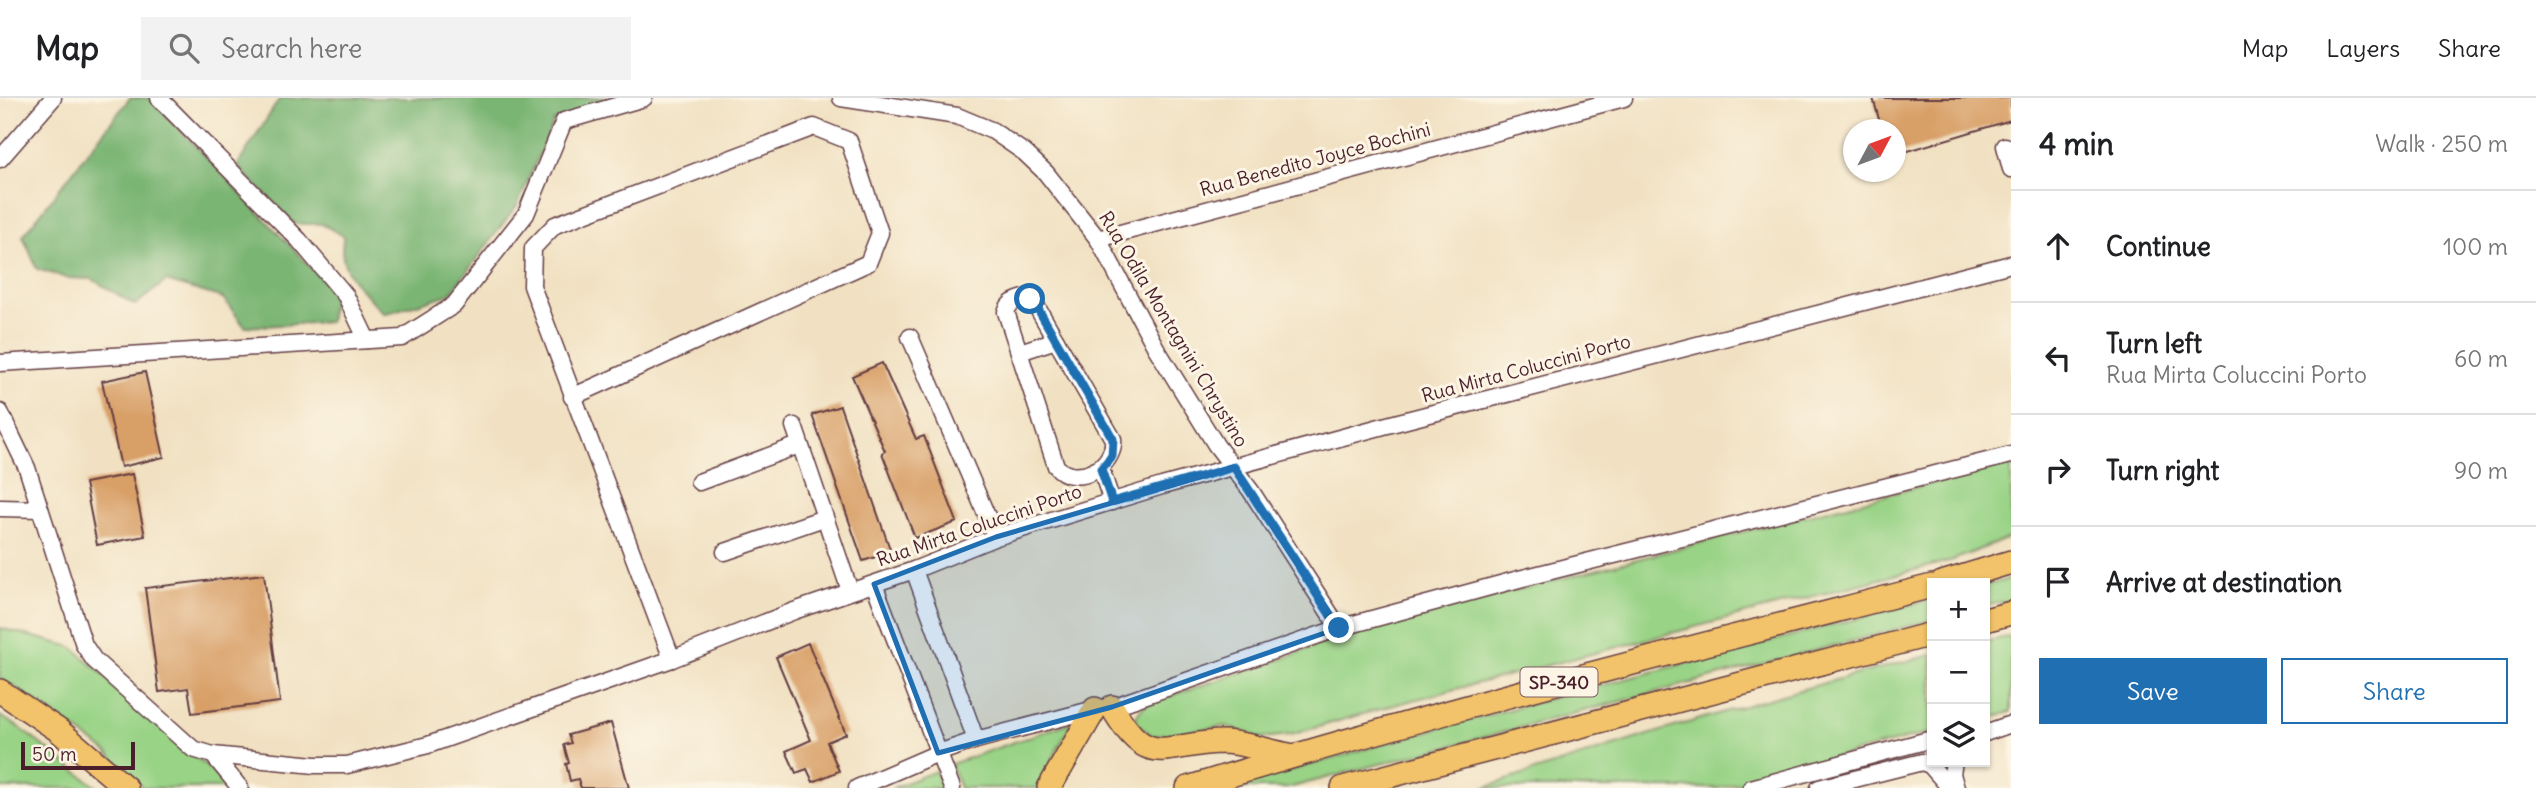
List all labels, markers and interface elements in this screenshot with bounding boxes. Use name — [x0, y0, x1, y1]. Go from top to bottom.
search box — [141, 17, 631, 80]
text: Map — [35, 27, 99, 69]
icon: search — [165, 29, 203, 67]
text: Search here — [221, 32, 362, 65]
text: Map — [2242, 33, 2288, 63]
text: Layers — [2326, 33, 2400, 63]
text: Share — [2438, 33, 2501, 63]
street label: Rua Benedito Joyce Bochini — [1197, 117, 1433, 201]
north arrow — [1843, 119, 1906, 182]
text: 4 min — [2039, 125, 2114, 163]
text: Walk · 250 m — [2375, 129, 2508, 158]
street label: Rua Odila Montagnini Chrystino — [1094, 207, 1254, 451]
icon: ahead — [2039, 227, 2077, 265]
text: Continue — [2106, 230, 2211, 263]
text: 100 m — [2443, 232, 2508, 261]
route start — [1014, 283, 1045, 314]
text: Turn left — [2106, 327, 2202, 360]
street label: Rua Mirta Coluccini Porto — [1419, 329, 1633, 407]
icon: left — [2039, 339, 2077, 377]
text: 60 m — [2454, 344, 2508, 373]
text: Rua Mirta Coluccini Porto — [2106, 360, 2367, 389]
icon: right — [2039, 451, 2077, 489]
text: Turn right — [2106, 454, 2219, 487]
text: 90 m — [2454, 456, 2508, 485]
street label: Rua Mirta Coluccini Porto — [873, 479, 1085, 571]
icon: arrive — [2039, 563, 2077, 601]
text: Arrive at destination — [2106, 566, 2342, 599]
map controls — [1927, 578, 1990, 767]
button: + — [1927, 578, 1990, 641]
route end — [1323, 612, 1354, 643]
button: − — [1927, 641, 1990, 704]
button: Save — [2039, 658, 2267, 724]
button: Share — [2281, 658, 2508, 724]
road number: SP-340 — [1520, 668, 1598, 696]
button: layers — [1927, 704, 1990, 767]
scale bar — [21, 739, 135, 771]
text: 50 m — [32, 742, 77, 766]

